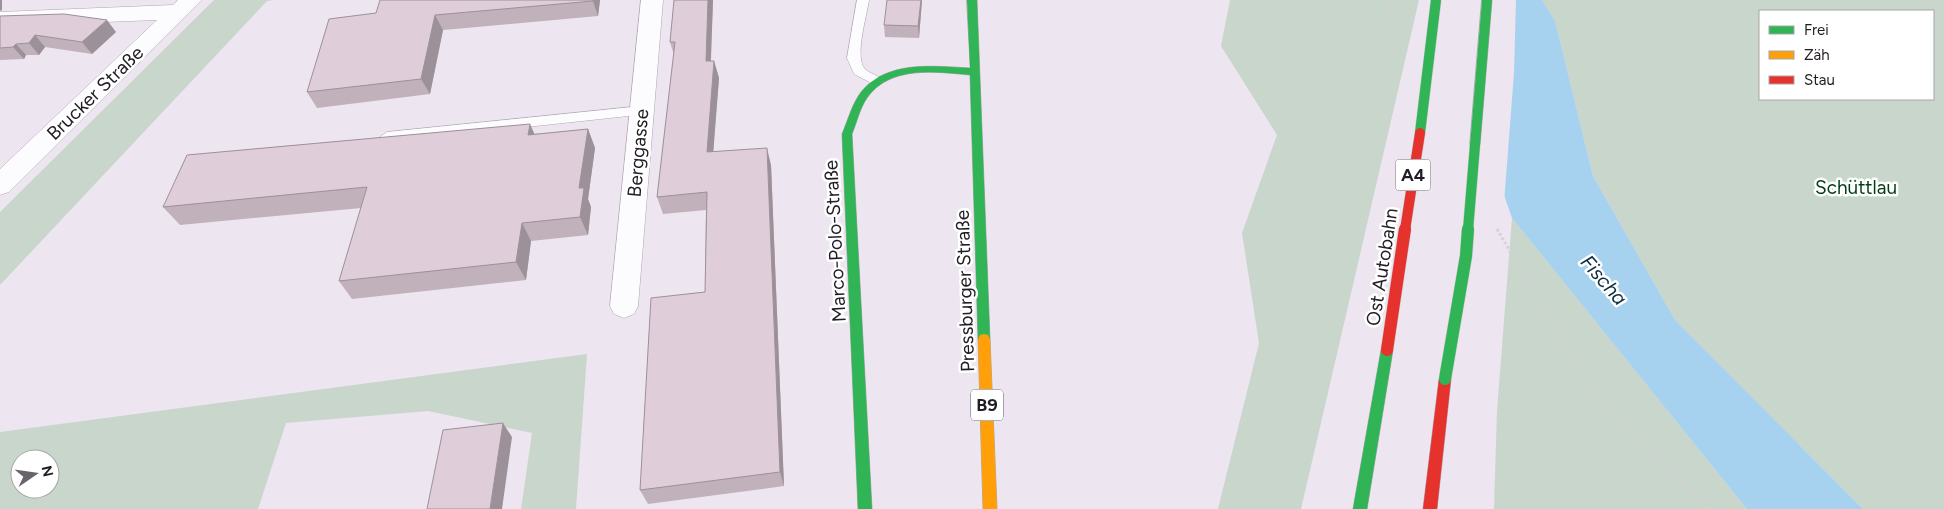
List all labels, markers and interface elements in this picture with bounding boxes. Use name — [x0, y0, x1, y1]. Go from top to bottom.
legend — [1759, 10, 1934, 100]
text: Frei — [1804, 21, 1829, 39]
street label: Brucker Straße — [42, 41, 148, 145]
text: Zäh — [1804, 46, 1830, 64]
text: Stau — [1804, 71, 1835, 89]
street label: Berggasse — [623, 108, 653, 198]
street label: Marco-Polo-Straße — [819, 159, 851, 323]
road number: A4 — [1396, 160, 1430, 190]
park label: Schüttlau — [1815, 176, 1897, 199]
street label: Ost Autobahn — [1361, 206, 1403, 328]
street label: Pressburger Straße — [951, 210, 979, 372]
water label: Fischa — [1576, 250, 1632, 310]
road number: B9 — [971, 390, 1003, 420]
north arrow — [10, 449, 60, 499]
text: N — [38, 464, 57, 478]

